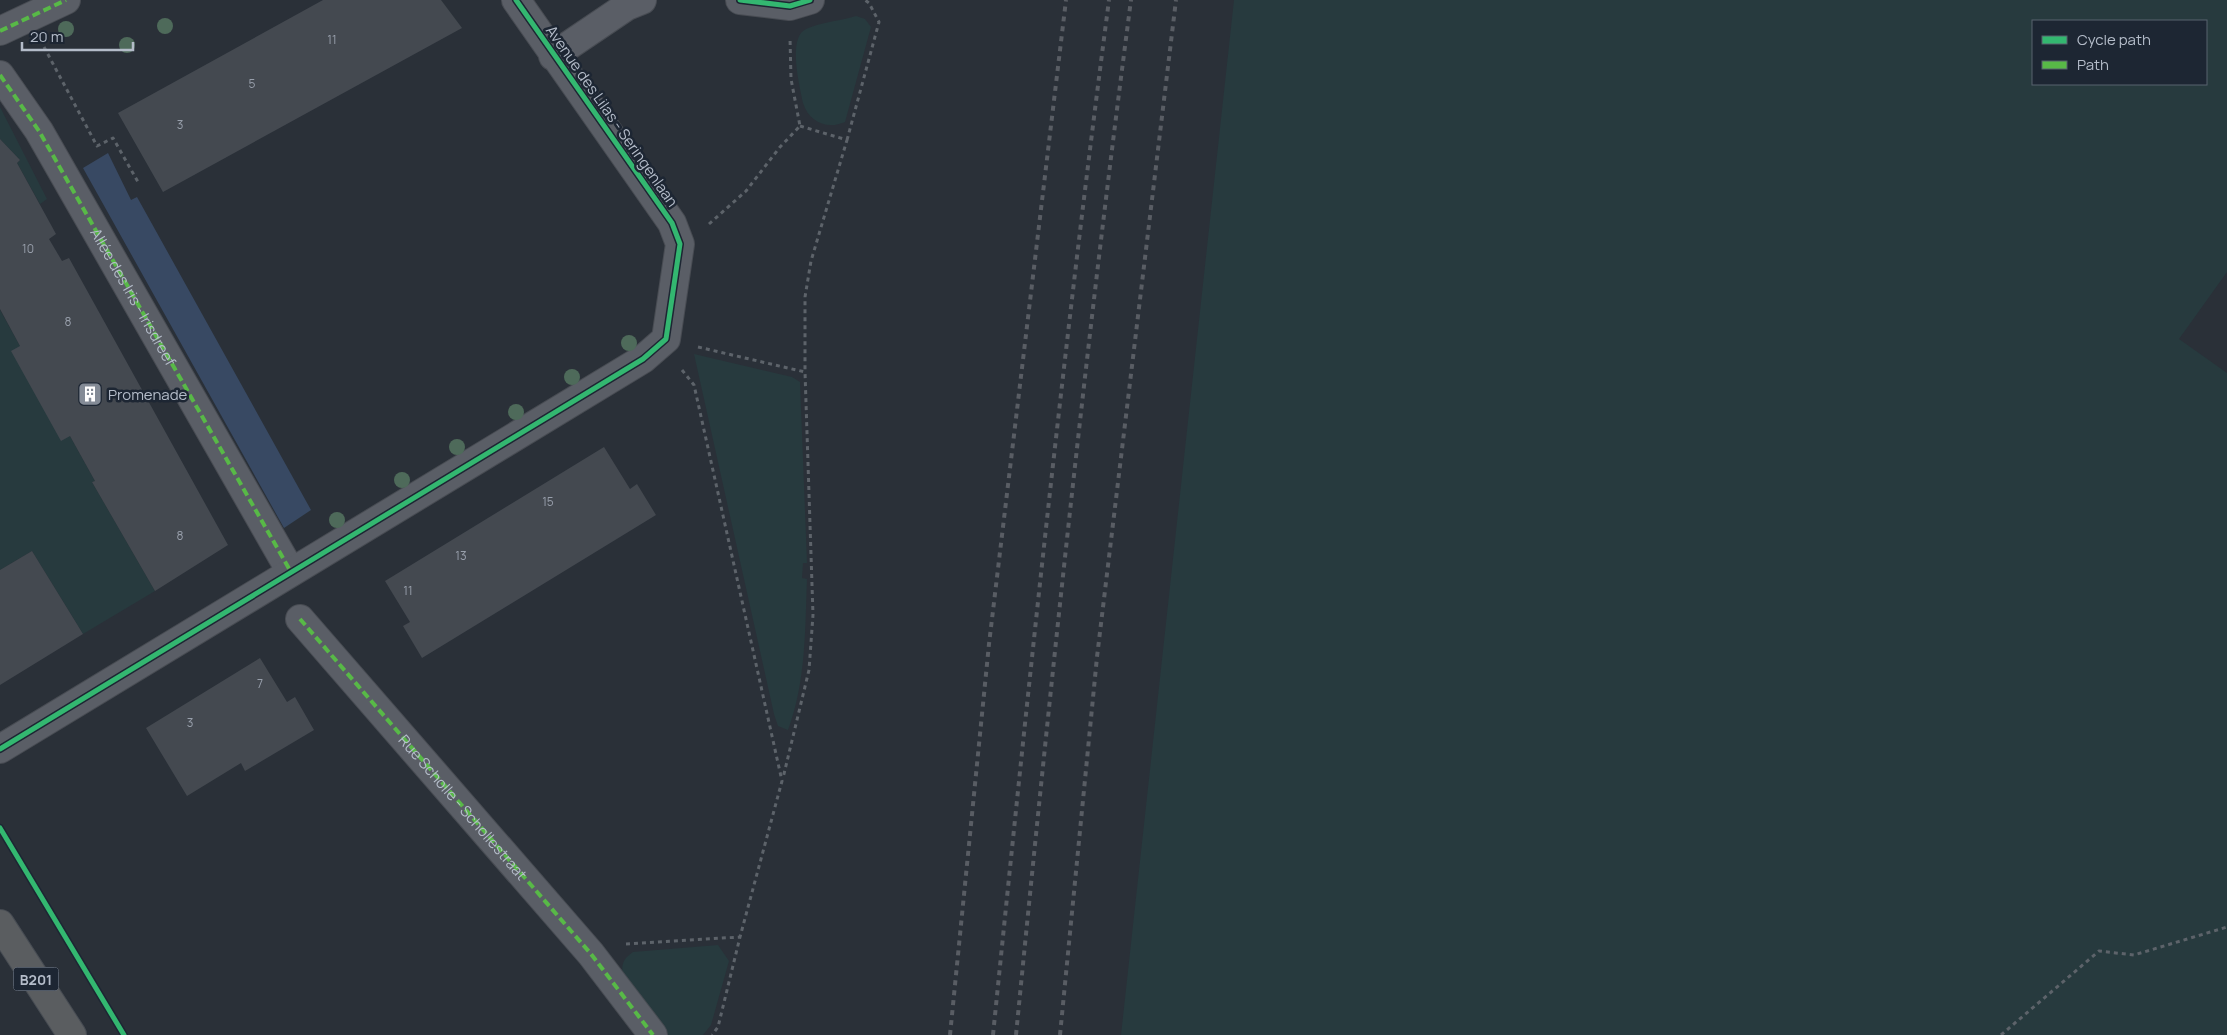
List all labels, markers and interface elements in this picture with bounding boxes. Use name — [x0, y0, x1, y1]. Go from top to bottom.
scale bar — [22, 20, 134, 52]
legend — [2032, 20, 2207, 85]
street label: Avenue des Lilas - Seringenlaan — [541, 21, 683, 211]
text: 20 m — [30, 26, 63, 47]
text: Cycle path — [2077, 29, 2151, 50]
house number: 11 — [327, 31, 337, 48]
text: Path — [2077, 54, 2109, 75]
house number: 5 — [249, 75, 256, 92]
house number: 3 — [177, 116, 183, 133]
street label: Allée des Iris - Irisdreef — [86, 224, 182, 370]
house number: 10 — [22, 240, 34, 257]
house number: 8 — [65, 313, 72, 330]
building icon: Promenade — [77, 381, 103, 407]
place label: Promenade — [108, 384, 188, 405]
house number: 15 — [542, 493, 554, 510]
house number: 8 — [177, 527, 184, 544]
house number: 13 — [455, 547, 467, 564]
house number: 11 — [403, 582, 413, 599]
house number: 7 — [257, 675, 263, 692]
house number: 3 — [187, 714, 193, 731]
street label: Rue Scholle - Schollestraat — [394, 730, 532, 884]
road number: B201 — [14, 968, 58, 991]

